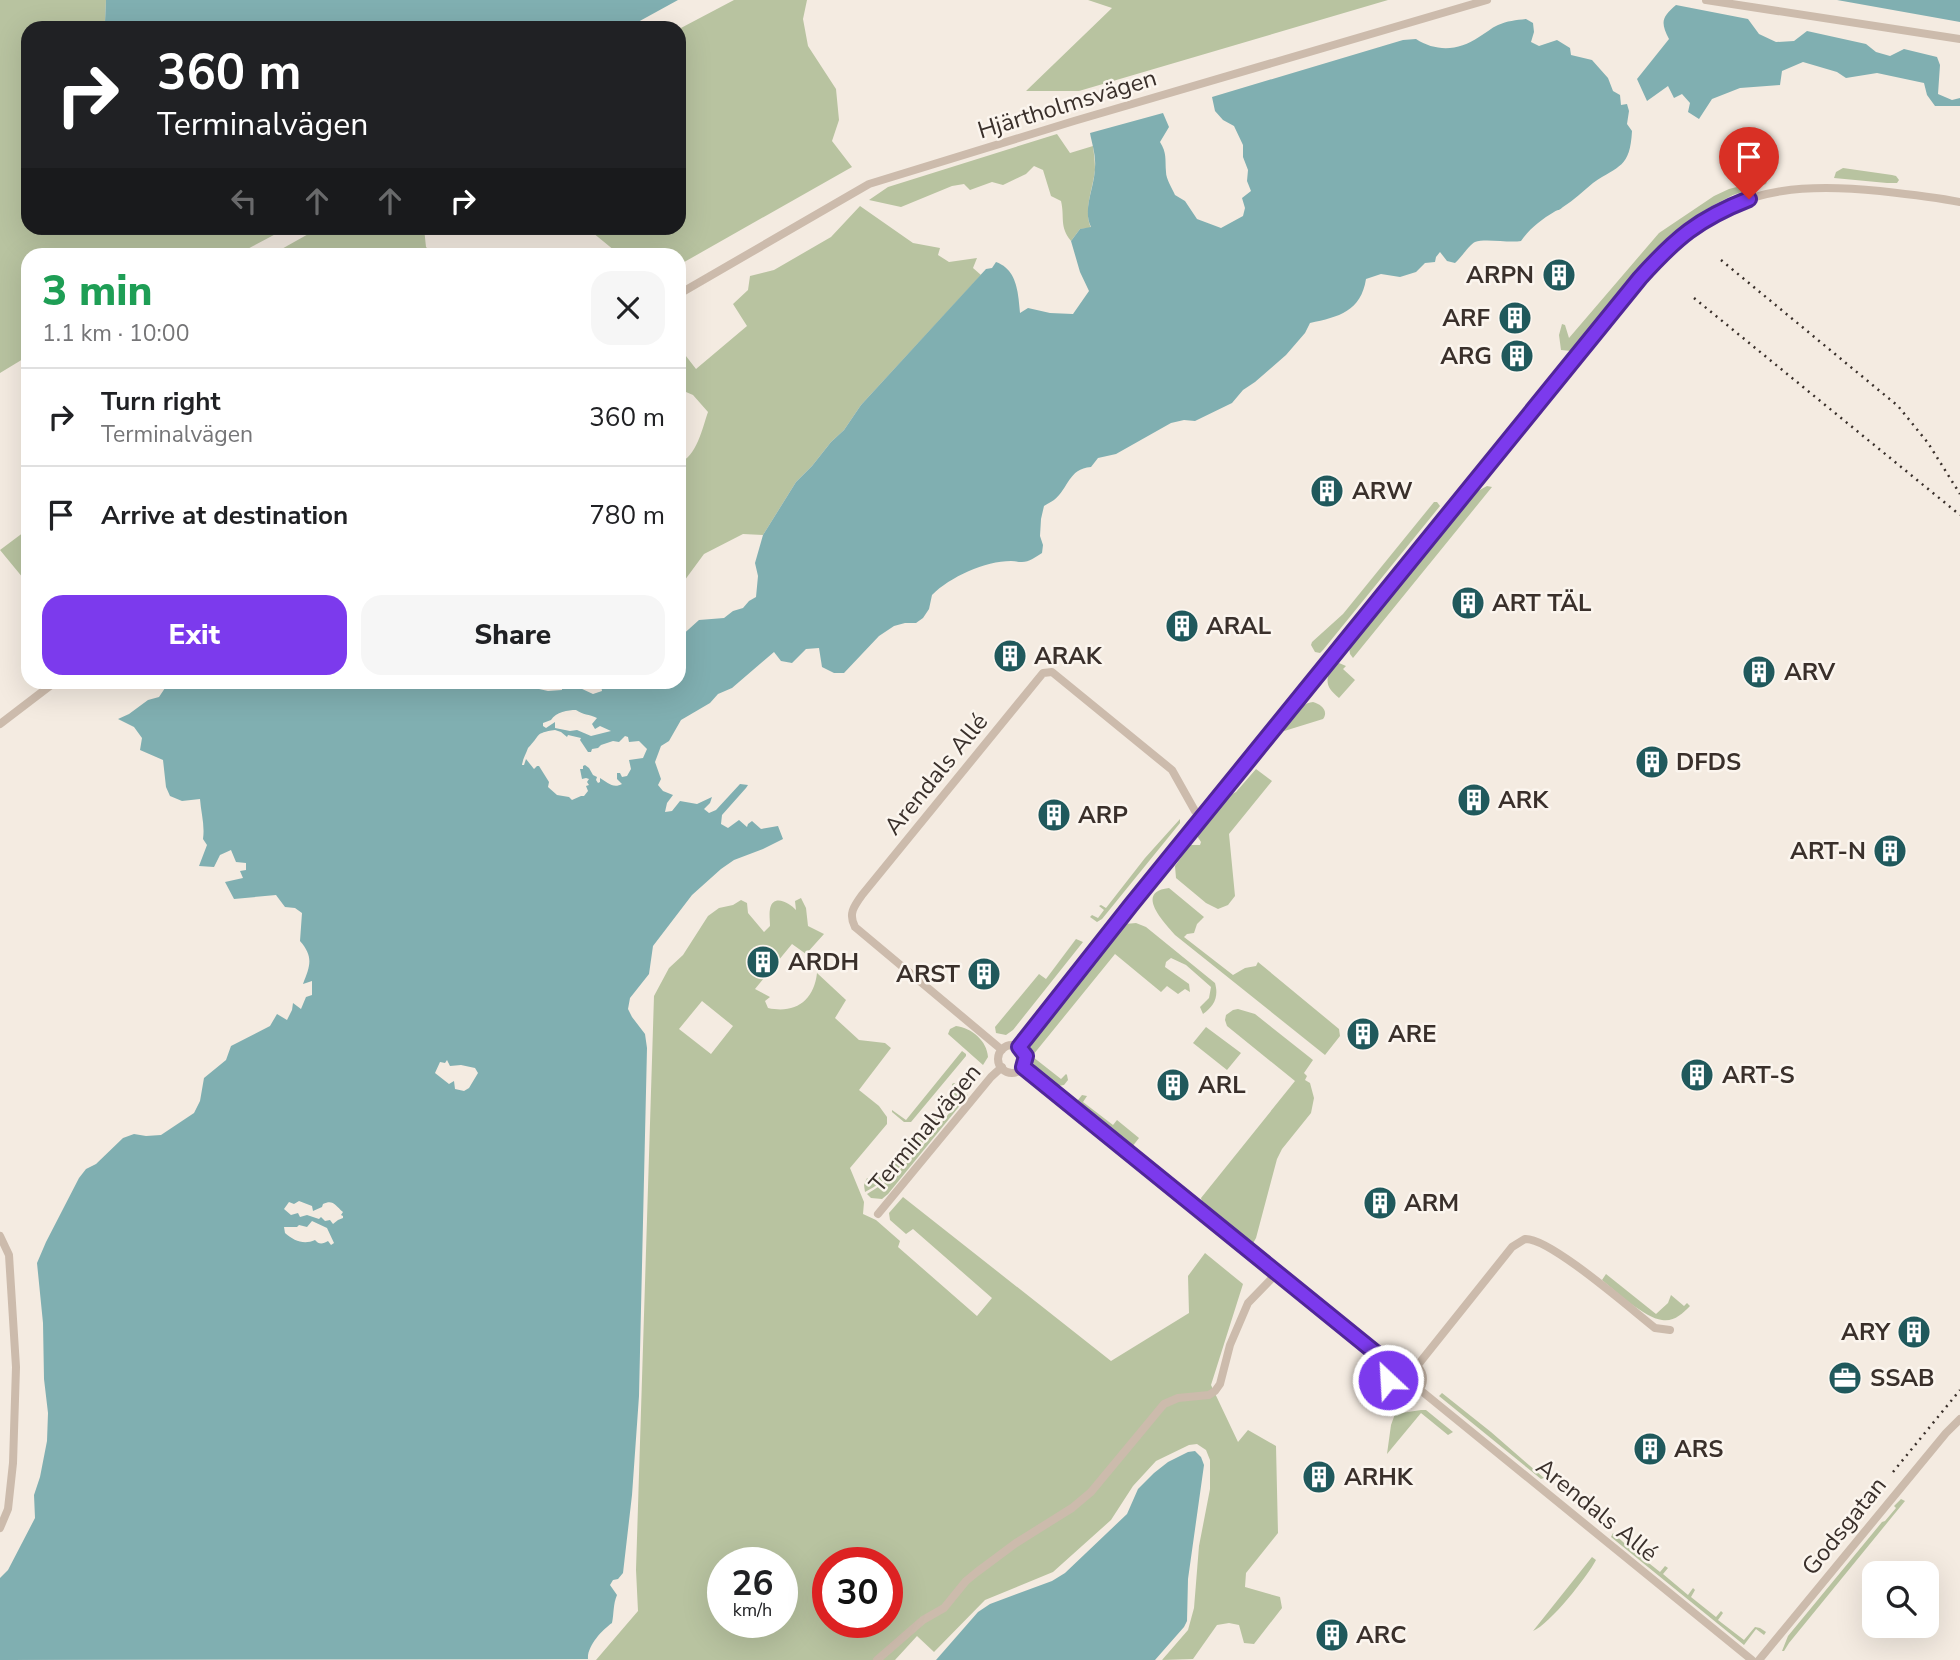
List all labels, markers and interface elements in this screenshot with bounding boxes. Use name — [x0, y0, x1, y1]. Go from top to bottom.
text: 360 m — [157, 39, 301, 106]
icon: right — [42, 49, 133, 140]
street label: Hjärtholmsvägen — [974, 62, 1160, 146]
text: Terminalvägen — [157, 103, 368, 146]
pin — [1719, 127, 1779, 199]
icon: arrive — [1730, 138, 1768, 176]
icon: left — [225, 182, 263, 220]
icon: ahead — [298, 182, 336, 220]
icon: ahead — [371, 182, 409, 220]
icon: right — [444, 182, 482, 220]
building icon: ARPN — [1540, 256, 1578, 294]
place label: ARPN — [1466, 259, 1534, 291]
text: 3 min — [42, 263, 152, 320]
button: close — [591, 271, 665, 345]
building icon: ARF — [1496, 299, 1534, 337]
place label: ARF — [1442, 302, 1490, 334]
text: 1.1 km · 10:00 — [42, 318, 189, 349]
building icon: ARG — [1498, 337, 1536, 375]
place label: ARG — [1440, 340, 1492, 372]
text: Turn right — [101, 384, 220, 419]
icon: right — [42, 398, 80, 436]
text: 360 m — [589, 400, 665, 435]
text: Terminalvägen — [101, 419, 253, 450]
building icon: ARW — [1308, 472, 1346, 510]
place label: ARW — [1352, 475, 1413, 507]
icon: arrive — [42, 496, 80, 534]
text: Arrive at destination — [101, 498, 348, 533]
text: 780 m — [589, 498, 665, 533]
building icon: ART TÄL — [1449, 584, 1487, 622]
place label: ART TÄL — [1492, 587, 1592, 619]
button: Exit — [42, 595, 347, 675]
button: Share — [361, 595, 665, 675]
building icon: ARAL — [1163, 607, 1201, 645]
place label: ARAL — [1206, 610, 1272, 642]
building icon: ARAK — [991, 637, 1029, 675]
place label: ARAK — [1034, 640, 1103, 672]
building icon: ARV — [1740, 653, 1778, 691]
place label: ARV — [1784, 656, 1836, 688]
street label: Arendals Allé — [877, 706, 995, 842]
building icon: DFDS — [1633, 743, 1671, 781]
place label: DFDS — [1676, 746, 1741, 778]
building icon: ARK — [1455, 781, 1493, 819]
place label: ARK — [1498, 784, 1549, 816]
building icon: ARP — [1035, 796, 1073, 834]
place label: ARP — [1078, 799, 1128, 831]
building icon: ART-N — [1871, 832, 1909, 870]
place label: ART-N — [1790, 835, 1866, 867]
building icon: ARDH — [744, 943, 782, 981]
place label: ARDH — [788, 946, 859, 978]
building icon: ARST — [965, 955, 1003, 993]
place label: ARST — [896, 958, 960, 990]
building icon: ARE — [1344, 1015, 1382, 1053]
place label: ARE — [1388, 1018, 1437, 1050]
building icon: ART-S — [1678, 1056, 1716, 1094]
street label: Terminalvägen — [862, 1057, 988, 1199]
place label: ART-S — [1722, 1059, 1795, 1091]
building icon: ARL — [1154, 1066, 1192, 1104]
place label: ARL — [1198, 1069, 1246, 1101]
building icon: ARM — [1361, 1184, 1399, 1222]
place label: ARM — [1404, 1187, 1459, 1219]
building icon: ARY — [1895, 1313, 1933, 1351]
place label: ARY — [1841, 1316, 1891, 1348]
position arrow — [1351, 1343, 1425, 1417]
office icon: SSAB — [1826, 1359, 1864, 1397]
place label: SSAB — [1870, 1362, 1935, 1394]
building icon: ARS — [1631, 1430, 1669, 1468]
place label: ARS — [1674, 1433, 1723, 1465]
street label: Arendals Allé — [1529, 1451, 1665, 1569]
building icon: ARHK — [1300, 1458, 1338, 1496]
place label: ARHK — [1344, 1461, 1414, 1493]
street label: Godsgatan — [1794, 1470, 1894, 1582]
speed limit sign: 30 — [812, 1547, 903, 1638]
text: 26 — [731, 1560, 774, 1607]
map controls — [1862, 1561, 1939, 1638]
button: search — [1862, 1561, 1939, 1638]
text: km/h — [733, 1598, 772, 1622]
building icon: ARC — [1313, 1616, 1351, 1654]
place label: ARC — [1356, 1619, 1407, 1651]

